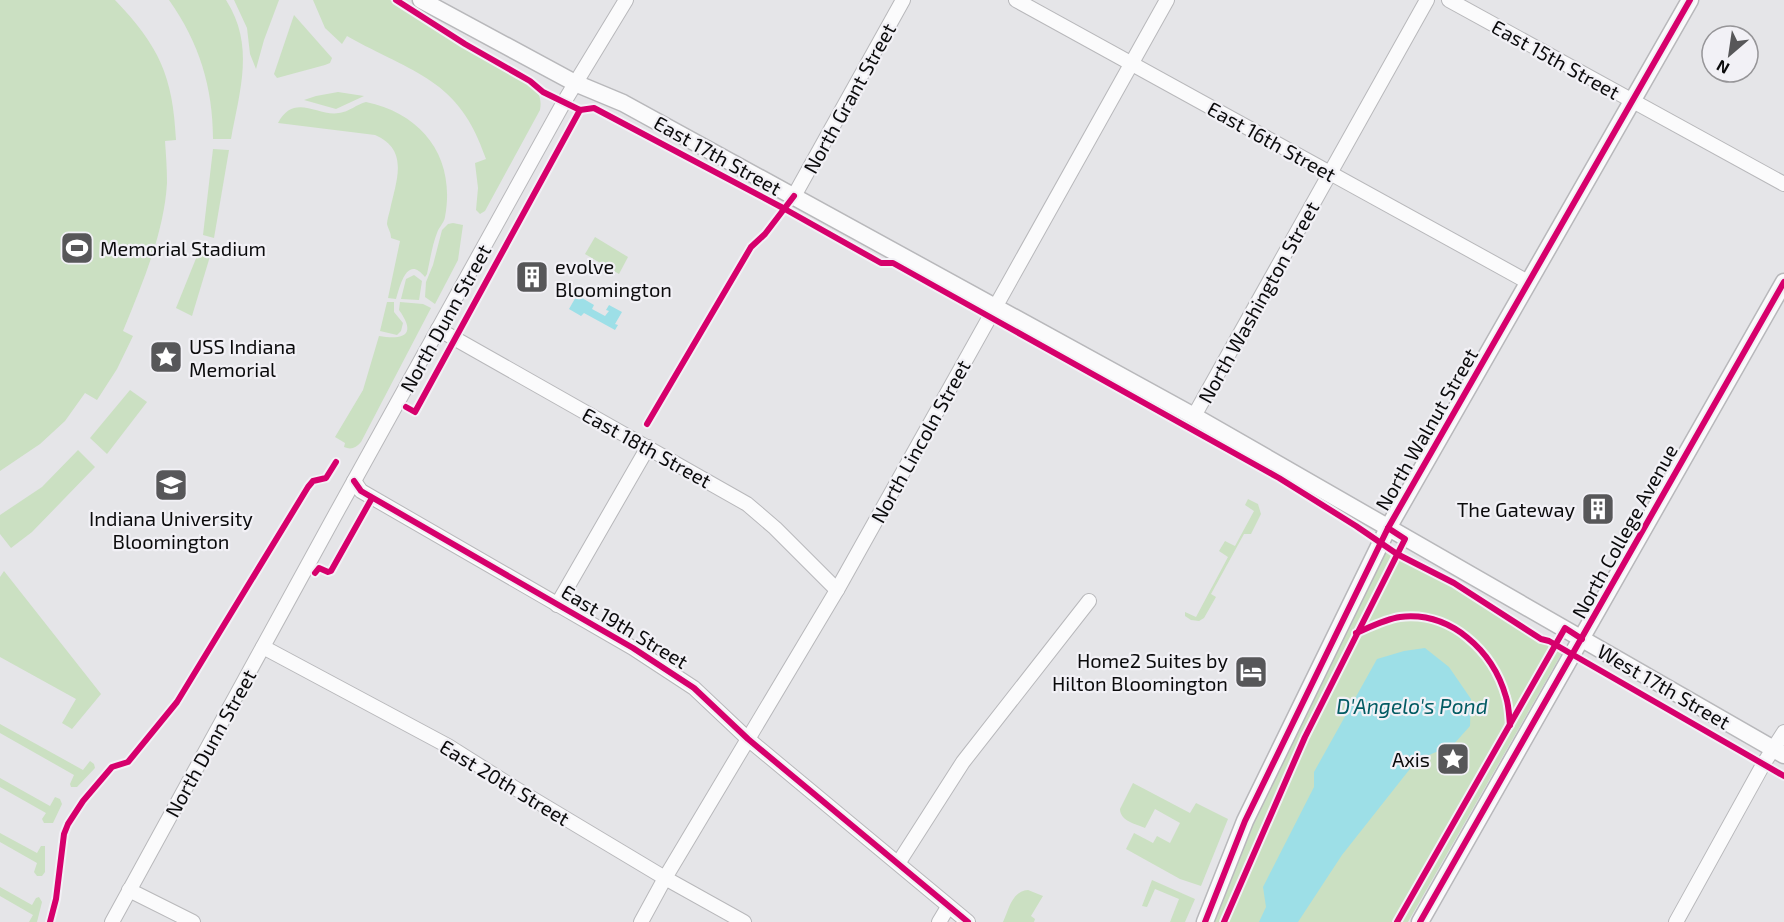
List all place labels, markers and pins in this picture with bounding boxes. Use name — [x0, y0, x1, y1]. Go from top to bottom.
sports icon: Memorial Stadium — [59, 230, 95, 266]
place label: Memorial Stadium — [100, 236, 266, 260]
place label: evolve Bloomington — [555, 254, 672, 301]
building icon: evolve Bloomington — [514, 259, 550, 295]
place label: USS Indiana Memorial — [189, 334, 296, 381]
place icon: USS Indiana Memorial — [148, 339, 184, 375]
school or university icon: Indiana University Bloomington — [153, 467, 189, 503]
building icon: The Gateway — [1580, 491, 1616, 527]
place label: The Gateway — [1457, 497, 1575, 521]
place label: Indiana University Bloomington — [89, 506, 253, 553]
place label: Home2 Suites by Hilton Bloomington — [1052, 648, 1228, 695]
hotel icon: Home2 Suites by Hilton Bloomington — [1233, 654, 1269, 690]
place icon: Axis — [1435, 741, 1471, 777]
place label: Axis — [1392, 747, 1430, 771]

